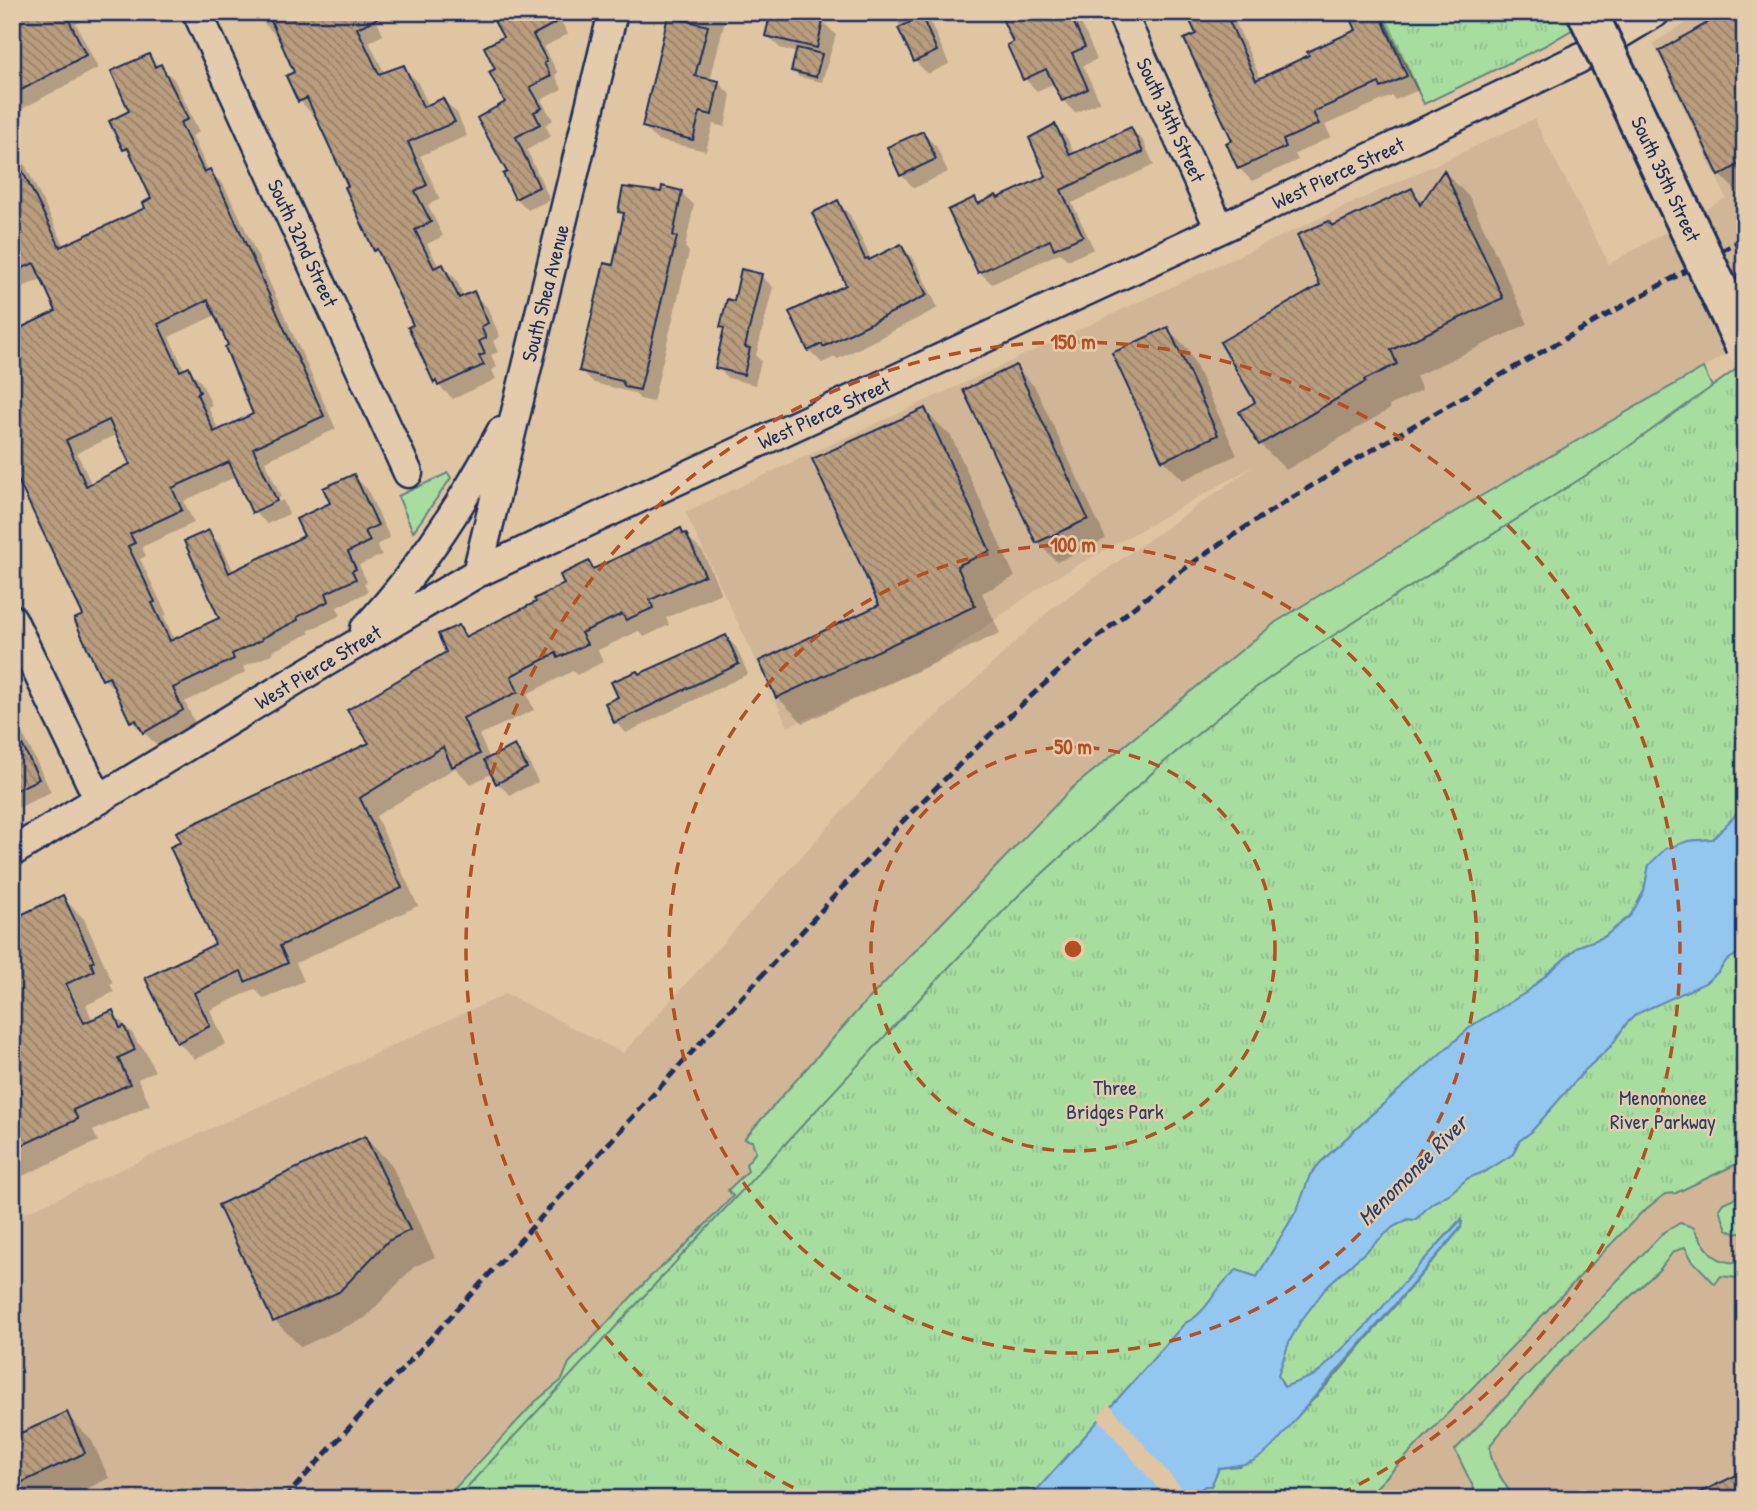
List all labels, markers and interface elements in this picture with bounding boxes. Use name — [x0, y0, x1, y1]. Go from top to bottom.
street label: South 34th Street — [1129, 53, 1213, 188]
street label: South 35th Street — [1624, 111, 1708, 247]
street label: West Pierce Street — [1267, 129, 1410, 216]
street label: South 32nd Street — [261, 174, 346, 312]
street label: South Shea Avenue — [514, 221, 576, 365]
text: 150 m — [1050, 327, 1096, 356]
street label: West Pierce Street — [753, 369, 896, 456]
text: 100 m — [1050, 530, 1096, 559]
street label: West Pierce Street — [249, 617, 387, 716]
text: 50 m — [1054, 732, 1092, 761]
centre of rings — [1061, 937, 1085, 961]
park label: Three Bridges Park — [1066, 1073, 1164, 1126]
park label: Menomonee River Parkway — [1610, 1083, 1716, 1136]
water label: Menomonee River — [1350, 1106, 1476, 1232]

